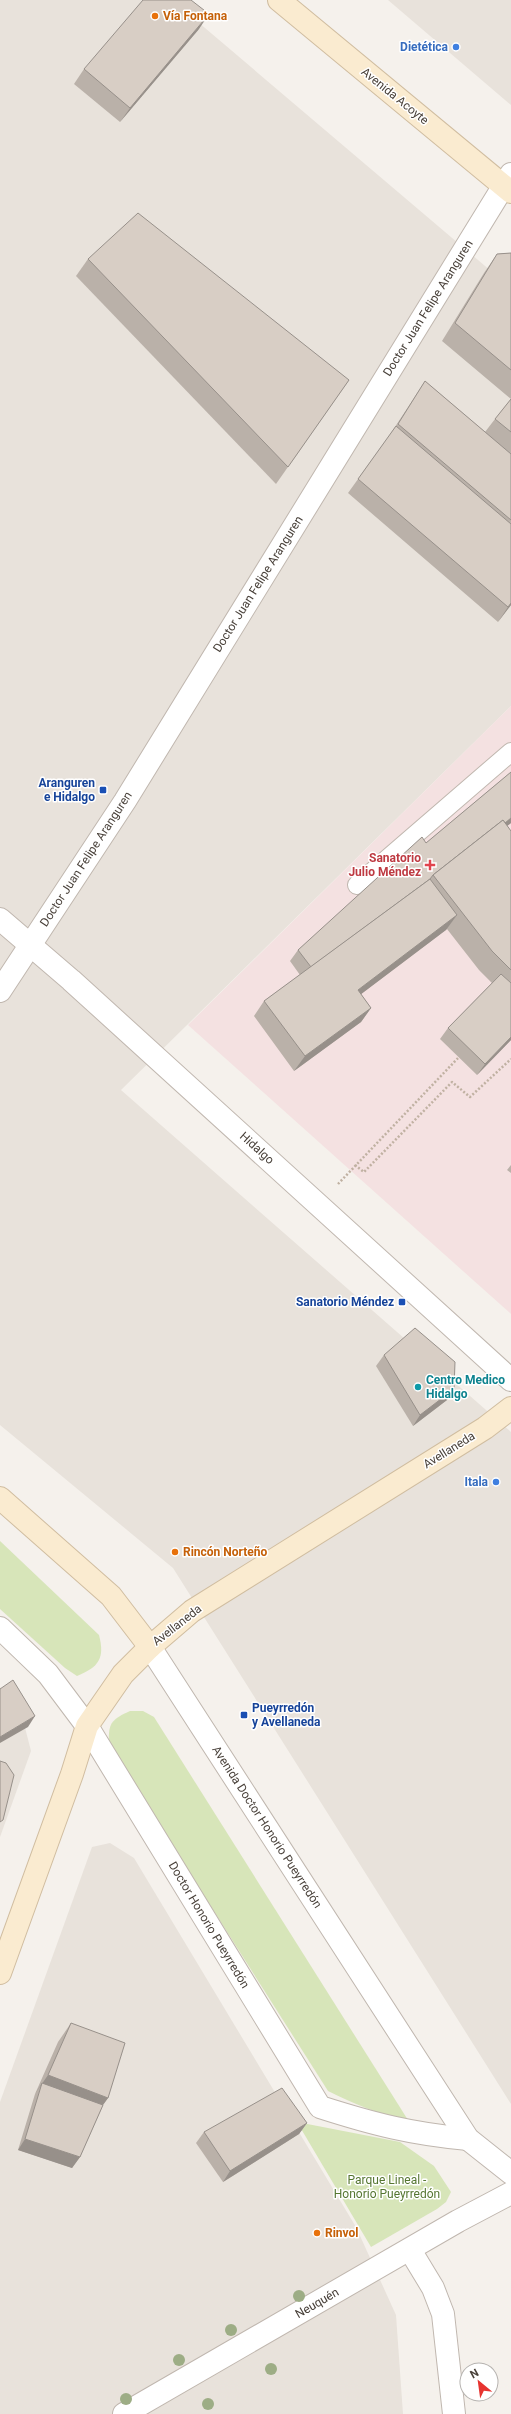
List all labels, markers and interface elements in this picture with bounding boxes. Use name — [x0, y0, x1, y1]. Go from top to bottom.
place label: Vía Fontana — [163, 9, 228, 23]
marker: Vía Fontana — [150, 11, 160, 21]
place label: Dietética — [400, 40, 449, 54]
marker: Dietética — [451, 42, 461, 52]
street label: Avenida Acoyte — [359, 65, 431, 127]
street label: Doctor Juan Felipe Aranguren — [380, 237, 476, 379]
street label: Doctor Juan Felipe Aranguren — [210, 513, 306, 655]
place label: Aranguren e Hidalgo — [39, 776, 95, 804]
marker: Aranguren e Hidalgo — [98, 785, 108, 795]
street label: Doctor Juan Felipe Aranguren — [37, 789, 135, 929]
place label: Sanatorio Julio Méndez — [348, 851, 421, 879]
marker: Sanatorio Julio Méndez — [424, 859, 436, 871]
street label: Hidalgo — [237, 1129, 277, 1167]
place label: Sanatorio Méndez — [296, 1295, 394, 1309]
marker: Sanatorio Méndez — [397, 1297, 407, 1307]
place label: Centro Medico Hidalgo — [426, 1373, 505, 1401]
marker: Centro Medico Hidalgo — [413, 1382, 423, 1392]
street label: Avellaneda — [421, 1429, 477, 1471]
place label: Itala — [464, 1475, 489, 1489]
marker: Itala — [491, 1477, 501, 1487]
place label: Rincón Norteño — [183, 1545, 268, 1559]
marker: Rincón Norteño — [170, 1547, 180, 1557]
street label: Avellaneda — [150, 1602, 204, 1648]
place label: Pueyrredón y Avellaneda — [252, 1701, 321, 1729]
marker: Pueyrredón y Avellaneda — [239, 1710, 249, 1720]
street label: Avenida Doctor Honorio Pueyrredón — [209, 1743, 325, 1911]
street label: Doctor Honorio Pueyrredón — [166, 1859, 252, 1991]
park label: Parque Lineal - Honorio Pueyrredón — [334, 2173, 440, 2201]
place label: Rinvol — [325, 2226, 359, 2240]
marker: Rinvol — [312, 2228, 322, 2238]
street label: Neuquén — [293, 2285, 341, 2321]
north arrow — [459, 2362, 499, 2402]
text: N — [468, 2366, 481, 2381]

